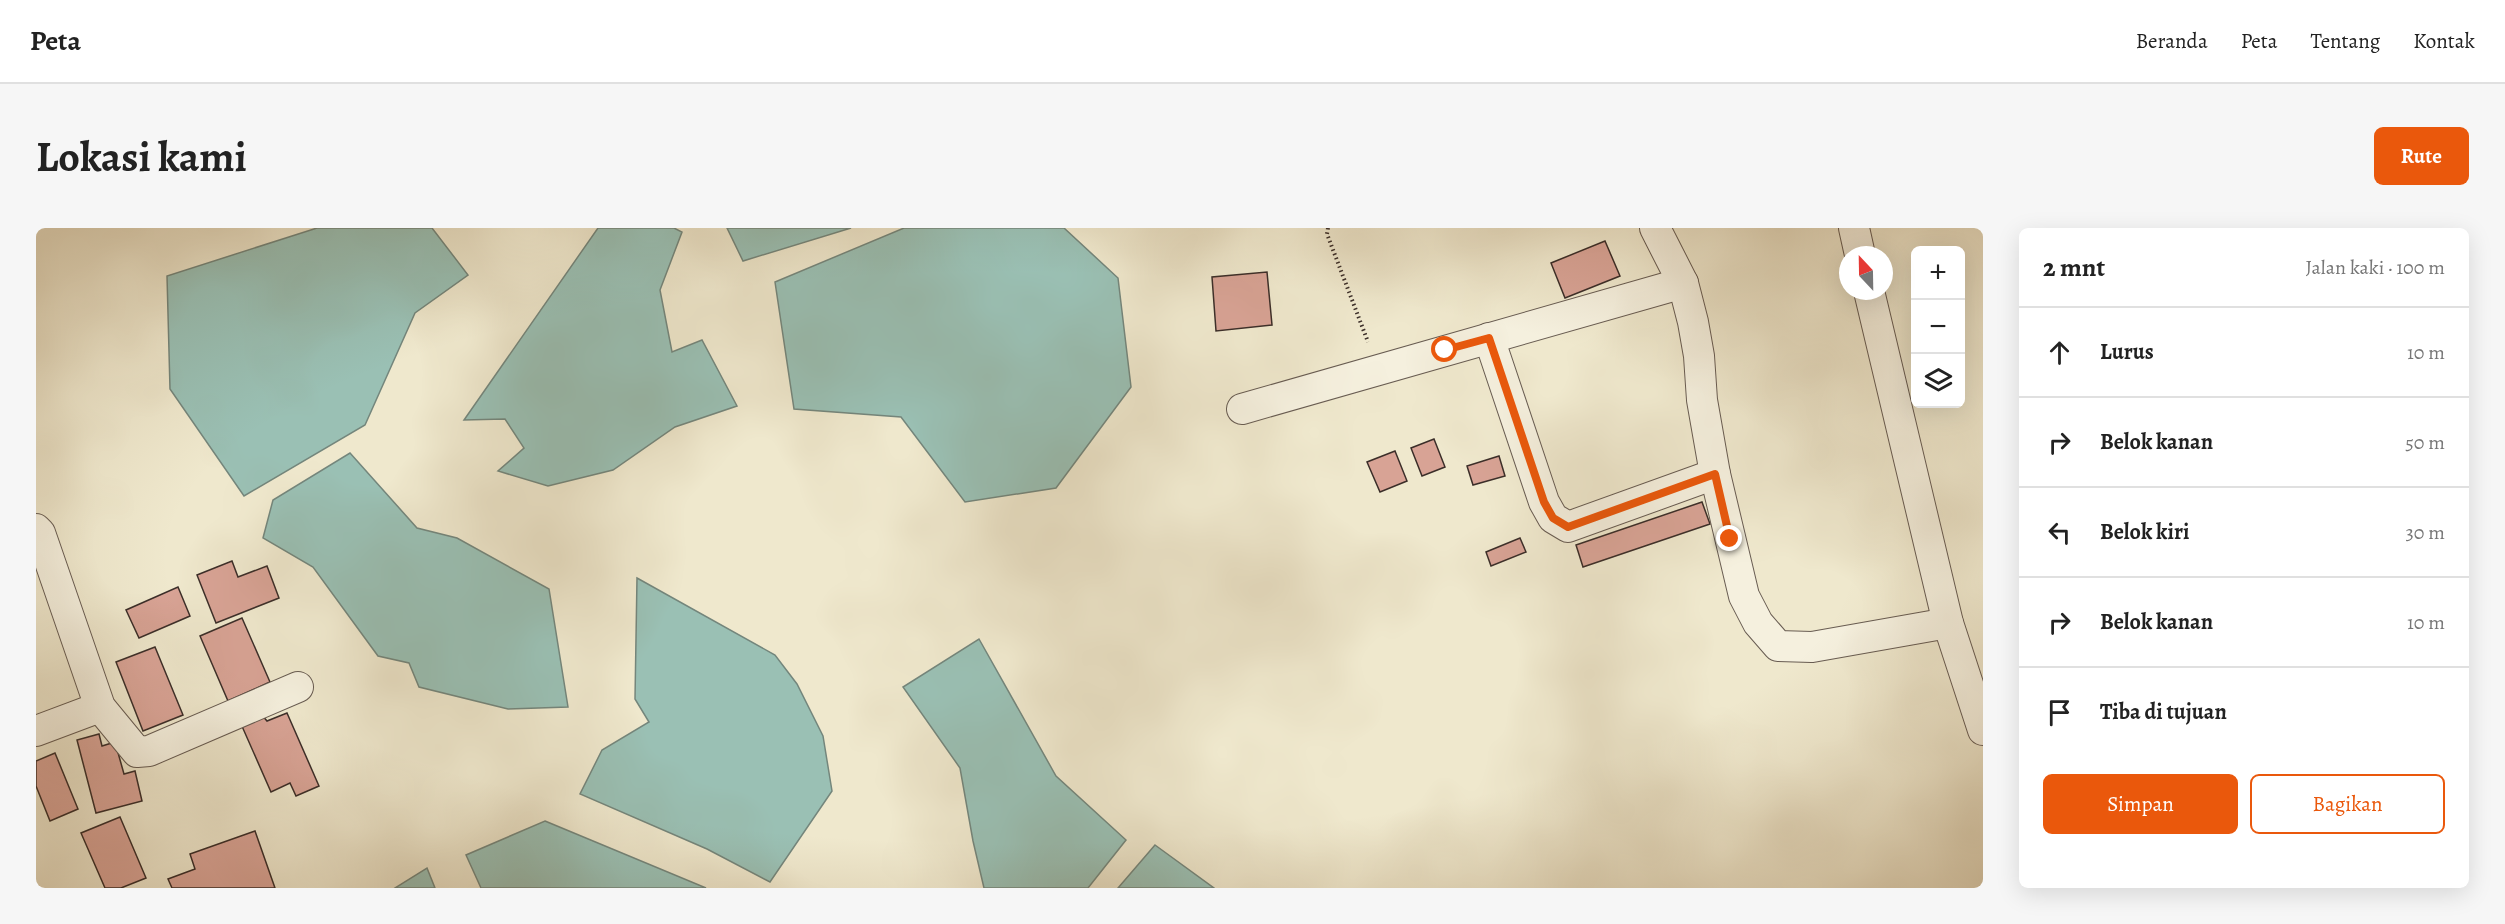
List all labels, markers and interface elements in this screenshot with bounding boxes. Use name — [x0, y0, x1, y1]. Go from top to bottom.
text: Peta — [30, 22, 81, 60]
text: Beranda — [2136, 27, 2208, 55]
text: Peta — [2241, 27, 2277, 55]
text: Tentang — [2310, 27, 2380, 55]
text: Kontak — [2413, 27, 2475, 55]
button: Rute — [2374, 127, 2469, 185]
text: Lokasi kami — [36, 128, 247, 185]
north arrow — [1839, 246, 1893, 300]
map controls — [1911, 246, 1965, 408]
button: + — [1911, 246, 1965, 300]
text: 2 mnt — [2043, 250, 2105, 285]
text: Jalan kaki · 100 m — [2306, 254, 2445, 281]
button: − — [1911, 300, 1965, 354]
route start — [1431, 336, 1457, 362]
icon: ahead — [2043, 336, 2076, 369]
text: Lurus — [2100, 337, 2154, 367]
text: 10 m — [2407, 339, 2445, 366]
button: layers — [1911, 354, 1965, 408]
icon: right — [2043, 426, 2076, 459]
text: Belok kanan — [2100, 427, 2213, 457]
text: 50 m — [2405, 429, 2445, 456]
icon: left — [2043, 516, 2076, 549]
text: Belok kiri — [2100, 517, 2189, 547]
text: 30 m — [2405, 519, 2445, 546]
route end — [1716, 525, 1742, 551]
icon: right — [2043, 606, 2076, 639]
text: Belok kanan — [2100, 607, 2213, 637]
text: 10 m — [2407, 609, 2445, 636]
icon: arrive — [2043, 696, 2076, 729]
text: Tiba di tujuan — [2100, 697, 2227, 727]
button: Simpan — [2043, 774, 2238, 834]
button: Bagikan — [2250, 774, 2445, 834]

